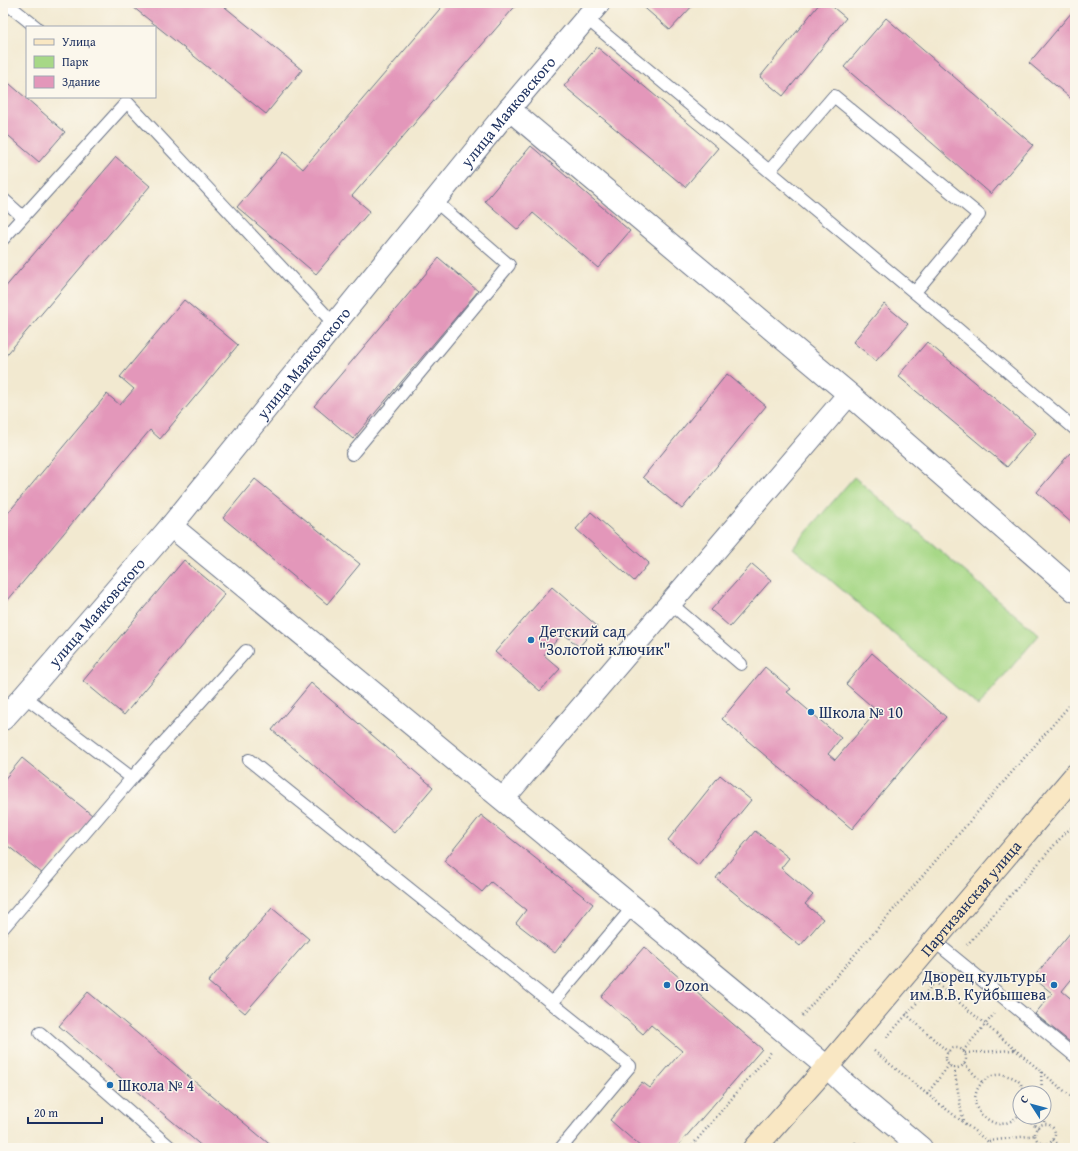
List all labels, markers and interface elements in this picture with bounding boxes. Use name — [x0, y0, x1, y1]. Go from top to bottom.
legend — [26, 26, 156, 98]
text: Улица — [62, 33, 96, 50]
street label: улица Маяковского — [454, 51, 561, 173]
text: Парк — [62, 53, 89, 70]
text: Здание — [62, 73, 101, 90]
street label: улица Маяковского — [250, 302, 356, 425]
street label: улица Маяковского — [42, 552, 151, 673]
place label: Детский сад "Золотой ключик" — [538, 619, 671, 661]
marker: Детский сад "Золотой ключик" — [526, 635, 536, 645]
place label: Школа № 10 — [819, 700, 903, 724]
marker: Школа № 10 — [806, 707, 816, 717]
street label: Партизанская улица — [914, 835, 1027, 961]
place label: Дворец культуры им.В.В. Куйбышева — [910, 964, 1046, 1006]
place label: Ozon — [675, 973, 709, 997]
marker: Ozon — [662, 980, 672, 990]
marker: Дворец культуры им.В.В. Куйбышева — [1049, 980, 1059, 990]
place label: Школа № 4 — [118, 1073, 195, 1097]
marker: Школа № 4 — [105, 1080, 115, 1090]
north arrow — [1012, 1085, 1052, 1125]
text: С — [1016, 1092, 1032, 1106]
scale bar — [28, 1099, 102, 1125]
text: 20 m — [34, 1104, 58, 1121]

